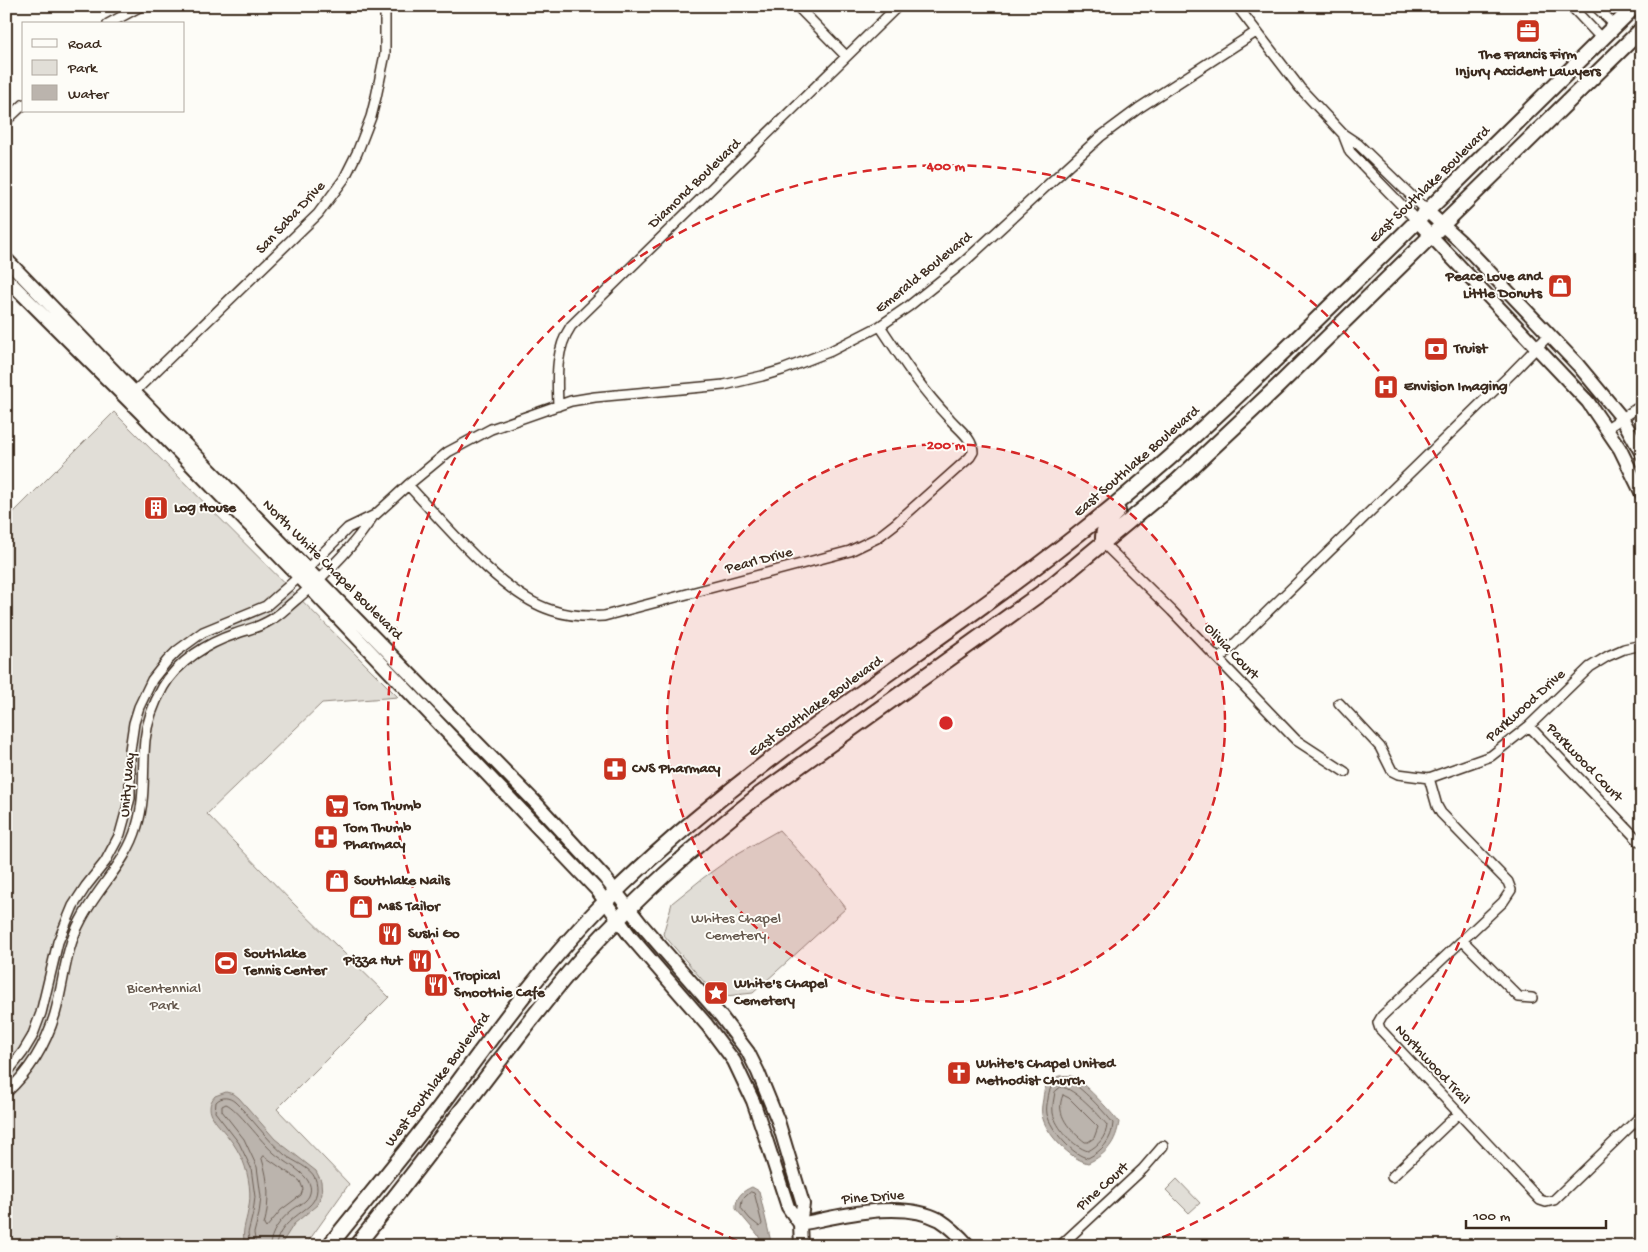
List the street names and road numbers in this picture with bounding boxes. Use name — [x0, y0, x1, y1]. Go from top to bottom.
street label: East Southlake Boulevard — [1366, 122, 1495, 247]
street label: Diamond Boulevard — [644, 134, 746, 233]
street label: San Saba Drive — [252, 177, 330, 258]
street label: Emerald Boulevard — [872, 228, 977, 318]
street label: East Southlake Boulevard — [1070, 402, 1205, 522]
street label: North White Chapel Boulevard — [258, 496, 407, 645]
street label: Pearl Drive — [722, 543, 795, 579]
street label: Olivia Court — [1200, 620, 1264, 685]
street label: East Southlake Boulevard — [746, 652, 887, 762]
street label: Parkwood Drive — [1482, 665, 1570, 747]
street label: Parkwood Court — [1541, 719, 1627, 807]
street label: Unity Way — [116, 751, 140, 818]
street label: West Southlake Boulevard — [382, 1008, 495, 1151]
street label: Northwood Trail — [1390, 1021, 1474, 1109]
street label: Pine Court — [1072, 1158, 1134, 1216]
street label: Pine Drive — [840, 1187, 905, 1209]

